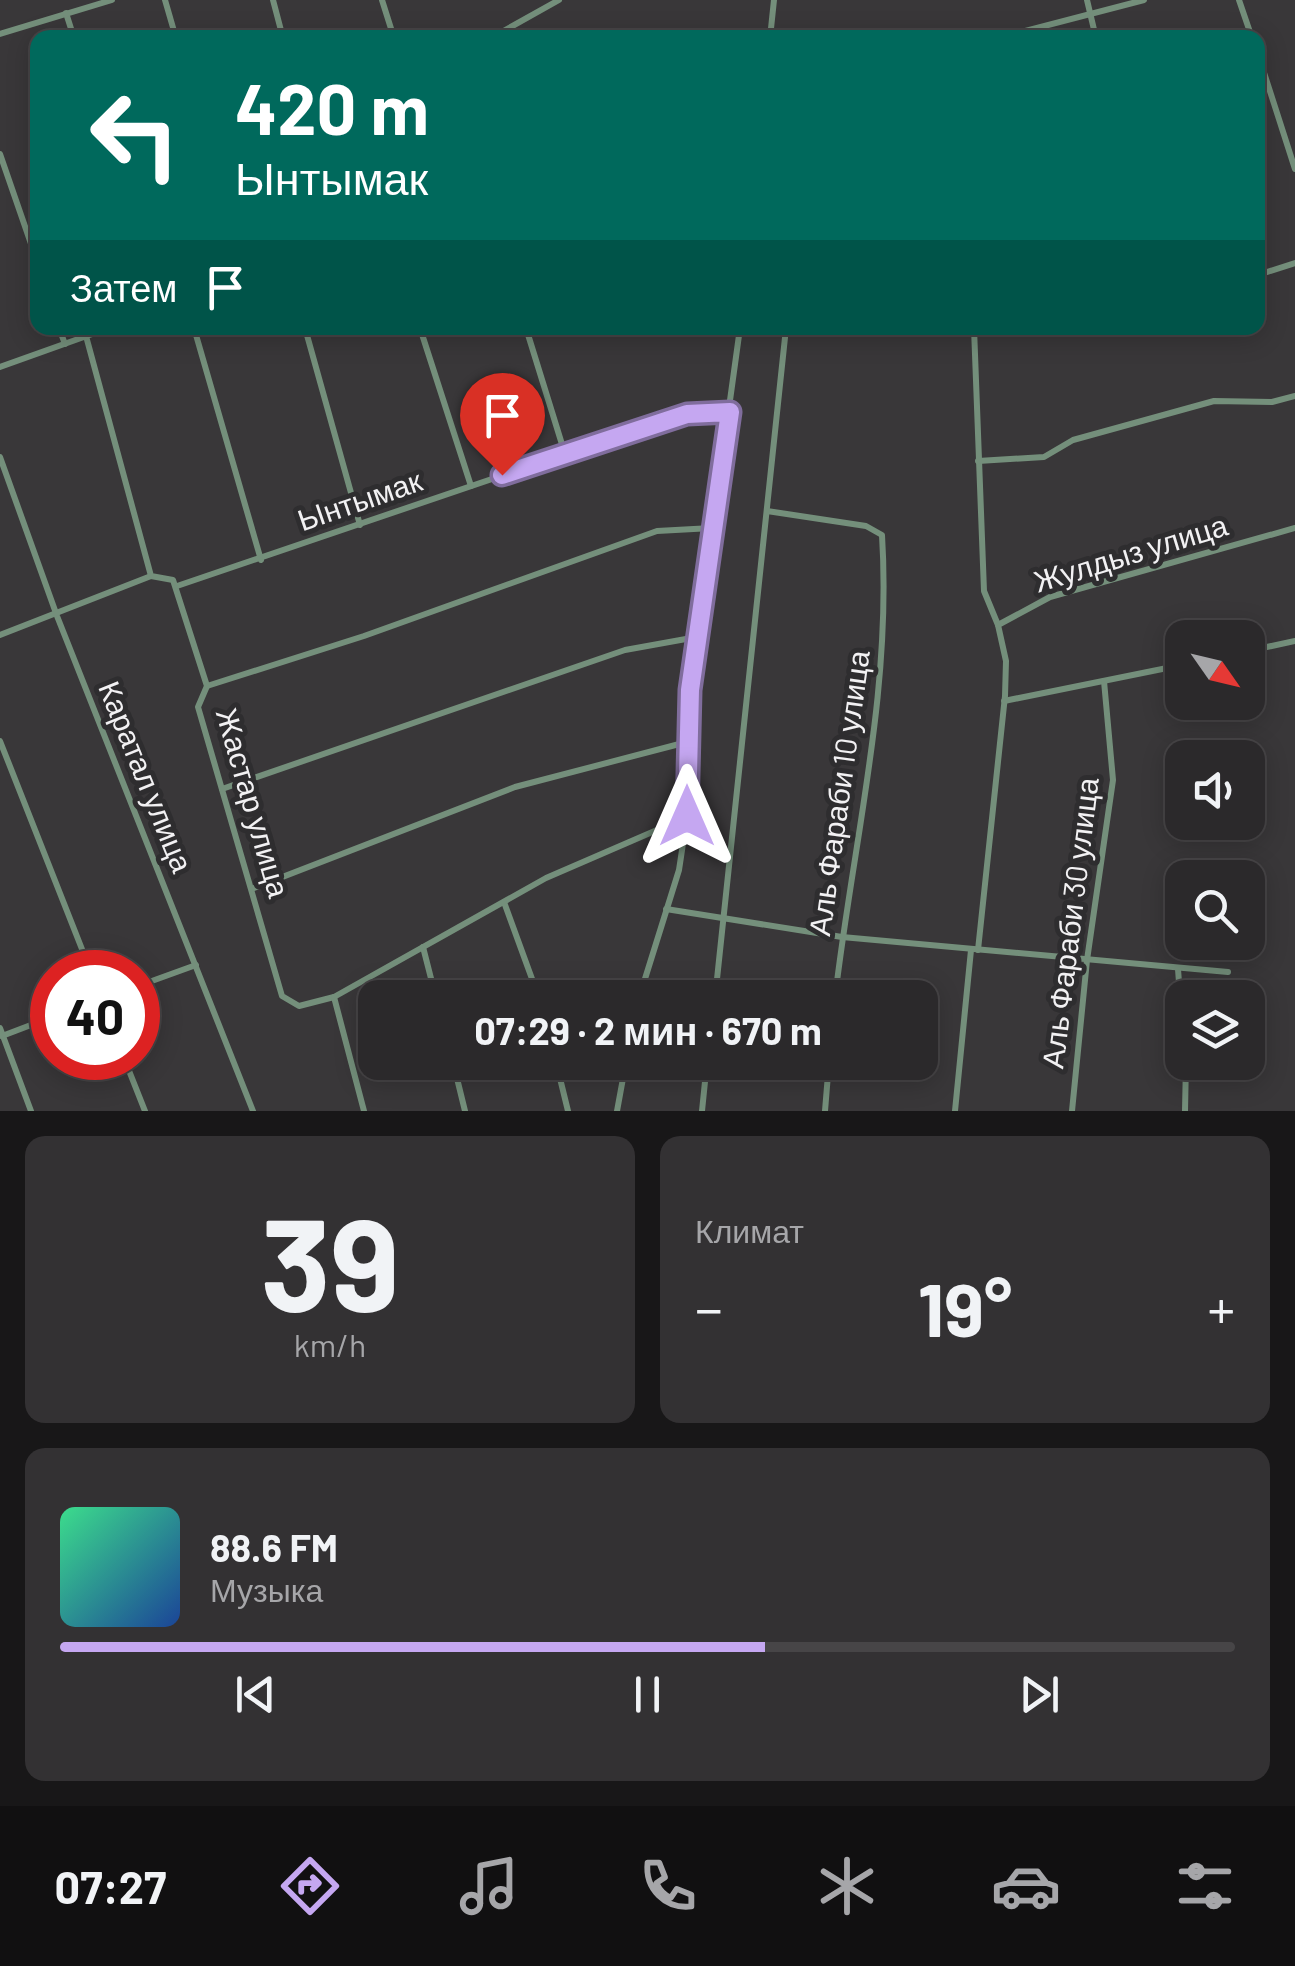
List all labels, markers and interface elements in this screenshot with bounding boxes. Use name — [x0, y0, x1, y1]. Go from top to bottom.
text: 420 m — [235, 65, 429, 149]
icon: left — [70, 70, 200, 200]
text: Ынтымак — [235, 150, 428, 204]
icon: arrive — [198, 260, 253, 315]
text: Затем — [70, 264, 178, 310]
pin — [460, 373, 545, 476]
icon: arrive — [475, 388, 530, 443]
street label: Ынтымак — [293, 461, 427, 537]
street label: Жулдыз улица — [1029, 505, 1232, 599]
north arrow — [1165, 620, 1265, 720]
map controls — [1165, 620, 1265, 1080]
street label: Аль Фараби 10 улица — [800, 647, 876, 938]
street label: Каратал улица — [92, 675, 202, 877]
street label: Жастар улица — [210, 704, 298, 901]
button: sound — [1165, 740, 1265, 840]
position arrow — [635, 764, 739, 868]
street label: Аль Фараби 30 улица — [1033, 775, 1105, 1070]
button: search — [1165, 860, 1265, 960]
speed limit sign: 40 — [30, 950, 160, 1080]
button: layers — [1165, 980, 1265, 1080]
text: 07:29 · 2 мин · 670 m — [474, 1007, 822, 1053]
text: 39 — [260, 1182, 400, 1338]
text: Климат — [695, 1211, 804, 1249]
text: 19° — [918, 1262, 1012, 1352]
text: − — [695, 1274, 723, 1340]
text: + — [1207, 1274, 1235, 1340]
text: km/h — [294, 1325, 366, 1363]
text: 88.6 FM — [210, 1524, 338, 1570]
text: Музыка — [210, 1570, 323, 1608]
icon: previous — [228, 1667, 283, 1722]
icon: pause — [620, 1667, 675, 1722]
icon: next — [1012, 1667, 1067, 1722]
icon: directions — [275, 1851, 345, 1921]
icon: music — [454, 1851, 524, 1921]
icon: phone — [633, 1851, 703, 1921]
icon: climate — [812, 1851, 882, 1921]
icon: car — [991, 1851, 1061, 1921]
icon: filters — [1170, 1851, 1240, 1921]
text: 07:27 — [55, 1859, 166, 1913]

